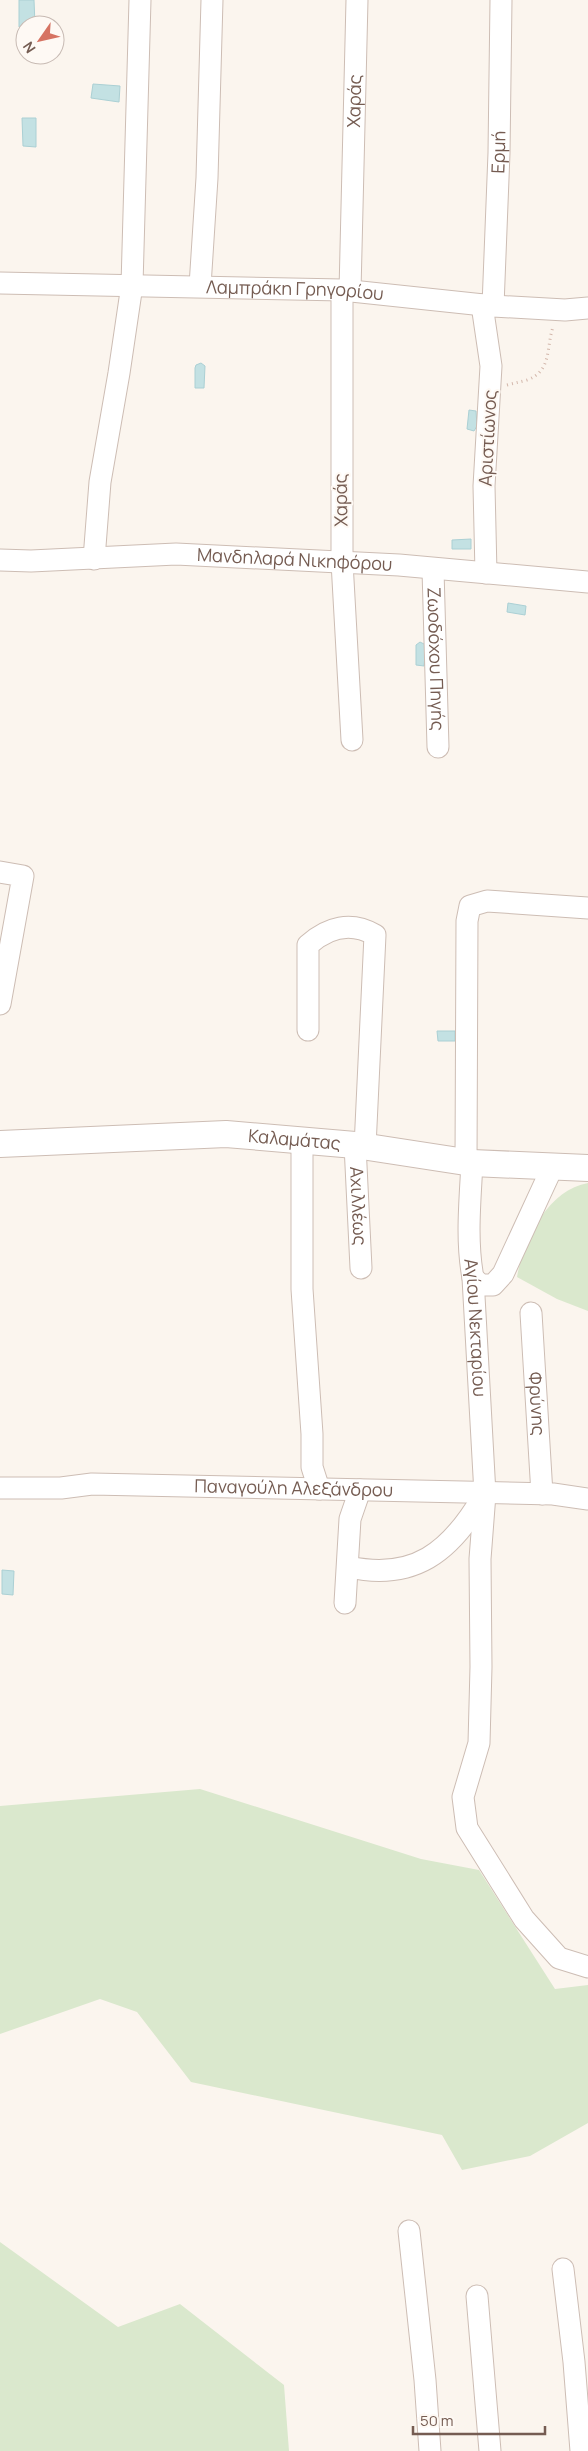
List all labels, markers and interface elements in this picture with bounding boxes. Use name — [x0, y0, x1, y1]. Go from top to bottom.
north arrow — [15, 15, 65, 65]
text: N — [18, 38, 39, 57]
street label: Χαράς — [341, 74, 366, 128]
street label: Ερμή — [485, 131, 510, 174]
street label: Λαμπράκη Γρηγορίου — [206, 274, 385, 305]
street label: Αριστίωνος — [472, 389, 502, 487]
street label: Χαράς — [328, 473, 352, 527]
street label: Μανδηλαρά Νικηφόρου — [196, 542, 393, 576]
street label: Ζωοδόχου Πηγής — [422, 587, 451, 731]
street label: Καλαμάτας — [247, 1123, 342, 1155]
street label: Αχιλλέως — [345, 1166, 373, 1246]
street label: Αγίου Νεκταρίου — [459, 1257, 493, 1397]
street label: Φρύνης — [524, 1371, 551, 1436]
street label: Παναγούλη Αλεξάνδρου — [194, 1473, 393, 1502]
scale bar — [413, 2404, 546, 2436]
text: 50 m — [420, 2410, 454, 2431]

